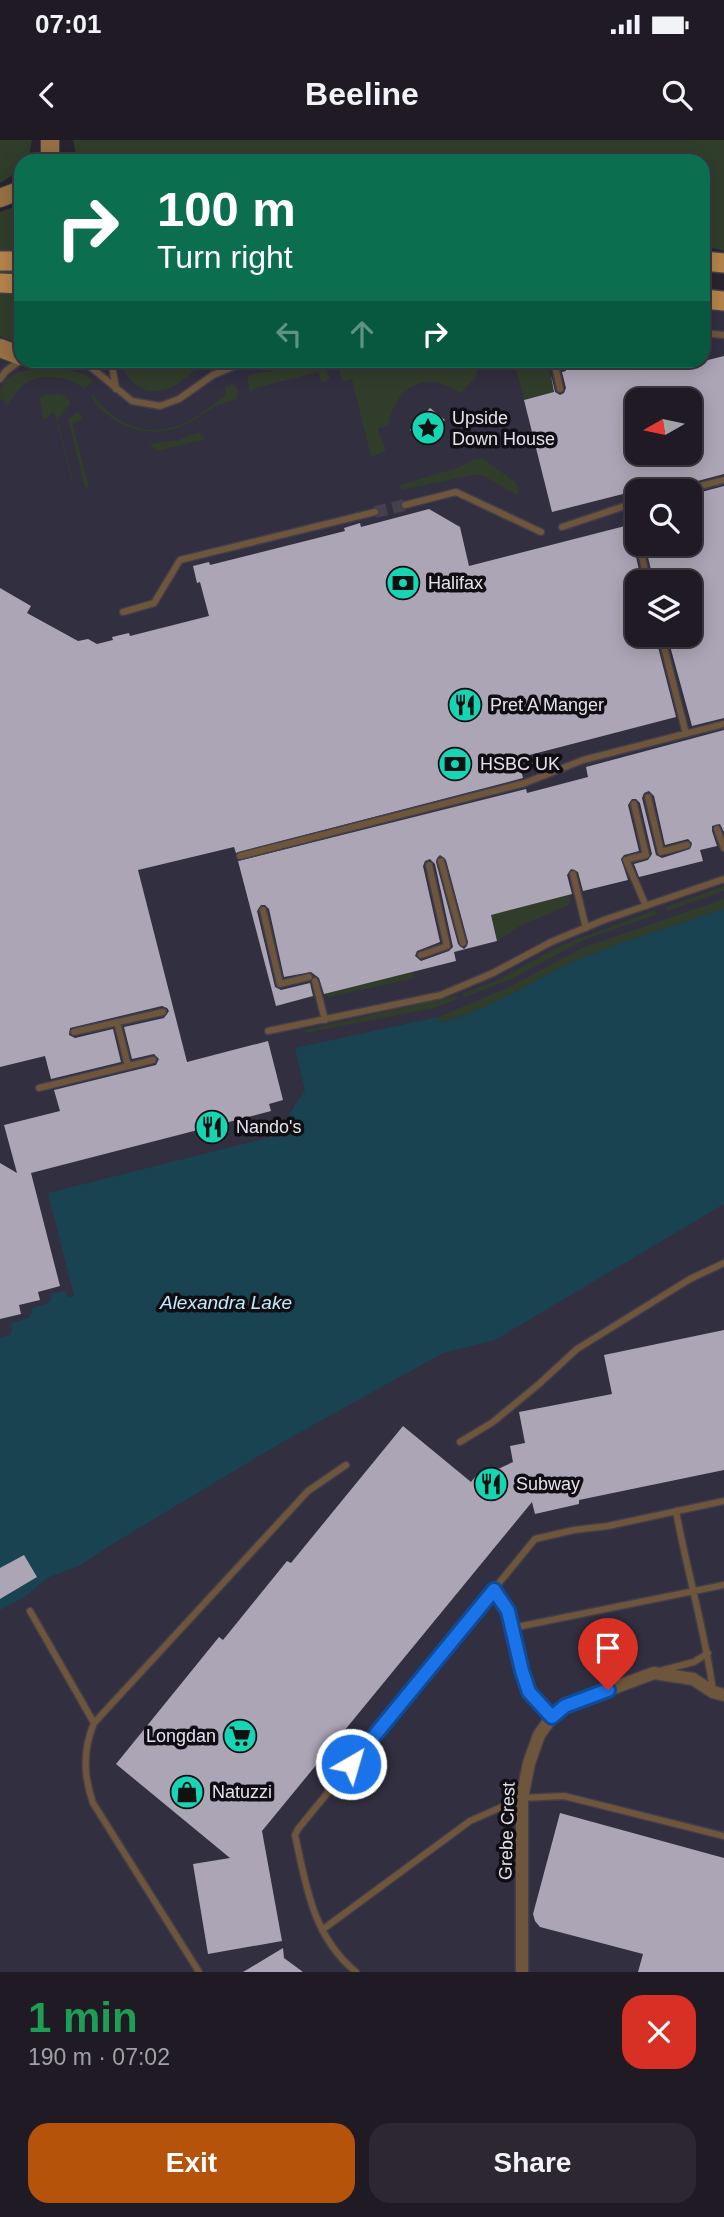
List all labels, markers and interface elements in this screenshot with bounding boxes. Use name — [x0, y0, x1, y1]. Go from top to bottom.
text: 07:01 — [35, 9, 102, 39]
icon: back — [28, 76, 66, 114]
text: Beeline — [305, 76, 419, 112]
icon: search — [658, 76, 696, 114]
icon: right — [42, 182, 133, 273]
text: 100 m — [157, 182, 296, 236]
text: Turn right — [157, 239, 293, 275]
icon: left — [270, 315, 308, 353]
icon: ahead — [343, 315, 381, 353]
icon: right — [416, 315, 454, 353]
north arrow — [625, 388, 702, 466]
map controls — [625, 388, 702, 647]
place label: Upside Down House — [452, 408, 555, 449]
place icon: Upside Down House — [409, 409, 447, 447]
button: search — [625, 479, 702, 556]
bank icon: Halifax — [384, 564, 422, 602]
button: layers — [625, 570, 702, 647]
place label: Halifax — [428, 573, 483, 593]
restaurant icon: Pret A Manger — [446, 686, 484, 724]
place label: Pret A Manger — [490, 695, 604, 715]
bank icon: HSBC UK — [436, 745, 474, 783]
place label: HSBC UK — [480, 754, 560, 774]
restaurant icon: Nando's — [193, 1108, 231, 1146]
place label: Nando's — [236, 1117, 301, 1137]
water label: Alexandra Lake — [159, 1292, 292, 1313]
restaurant icon: Subway — [472, 1465, 510, 1503]
place label: Subway — [516, 1474, 580, 1494]
pin — [578, 1618, 638, 1690]
icon: arrive — [589, 1629, 627, 1667]
supermarket icon: Longdan — [221, 1717, 259, 1755]
place label: Longdan — [146, 1726, 216, 1746]
position arrow — [314, 1727, 388, 1801]
shop icon: Natuzzi — [168, 1773, 206, 1811]
place label: Natuzzi — [212, 1782, 272, 1802]
street label: Grebe Crest — [495, 1782, 519, 1880]
text: 1 min — [28, 1994, 138, 2041]
button: close — [622, 1995, 696, 2069]
text: 190 m · 07:02 — [28, 2044, 170, 2070]
button: Exit — [28, 2123, 355, 2203]
button: Share — [369, 2123, 696, 2203]

